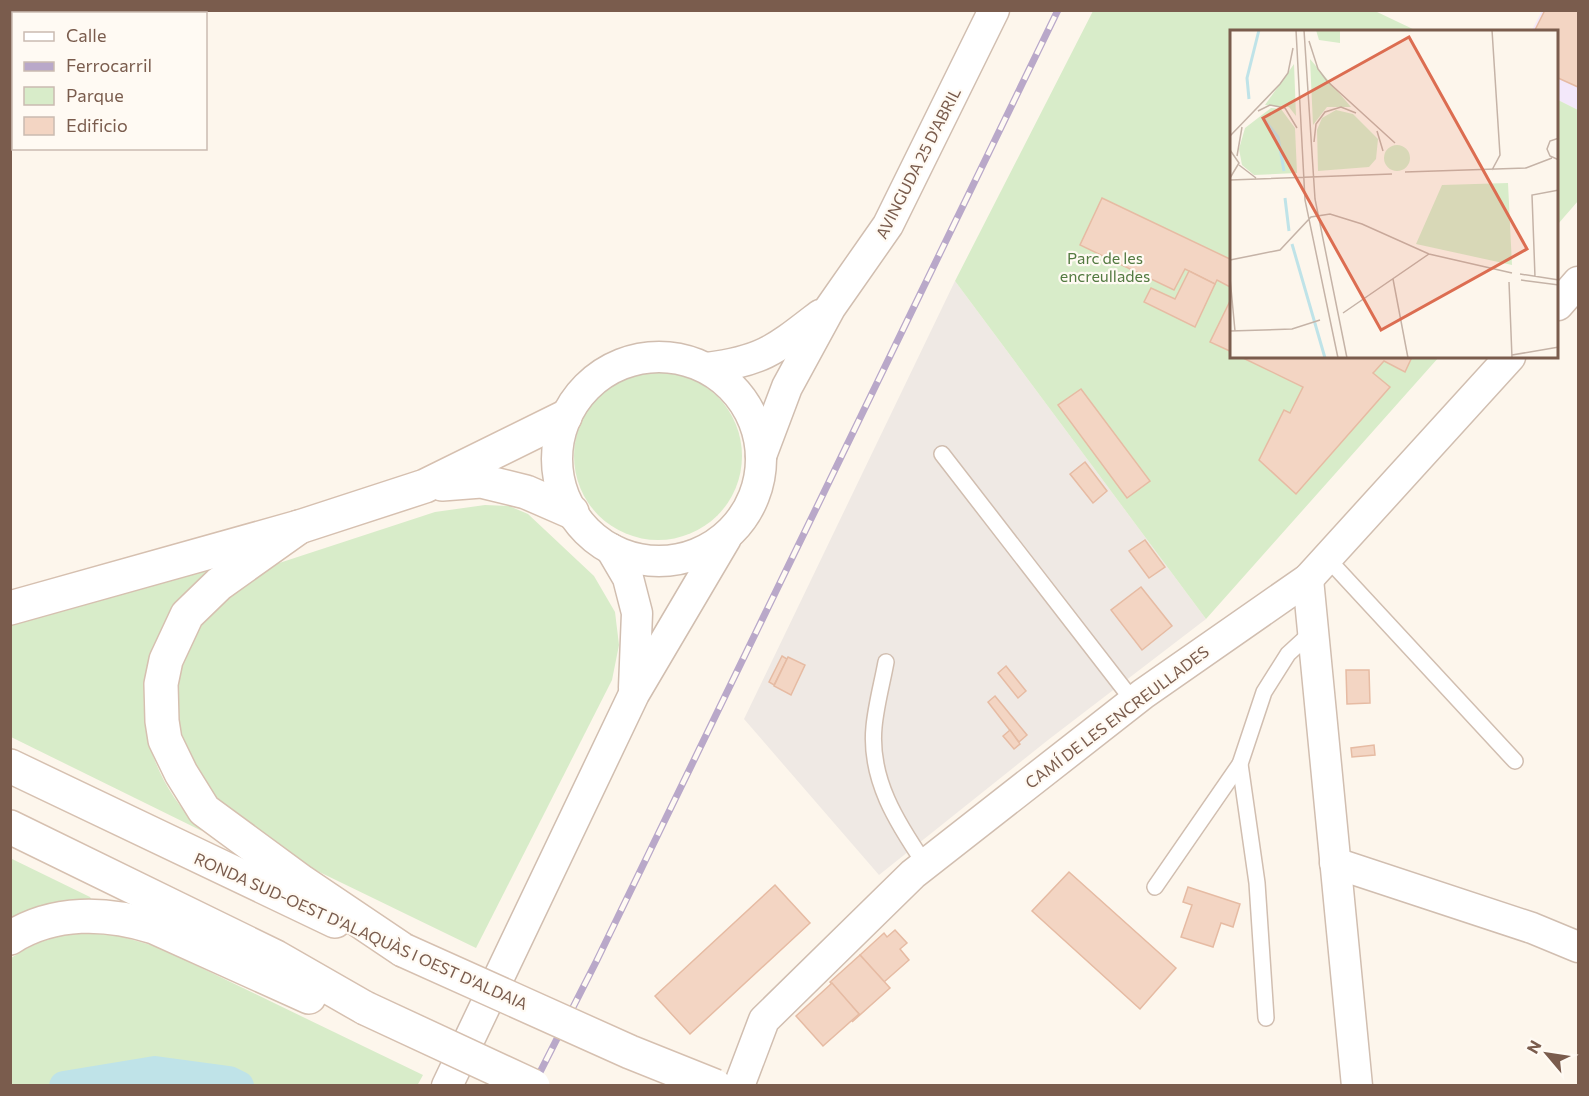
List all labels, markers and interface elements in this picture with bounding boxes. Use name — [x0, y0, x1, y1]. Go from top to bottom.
legend — [12, 12, 207, 150]
text: Calle — [66, 24, 106, 46]
inset map — [1230, 30, 1559, 358]
text: Ferrocarril — [66, 54, 152, 76]
text: Parque — [66, 84, 124, 106]
street label: AVINGUDA 25 D'ABRIL — [871, 84, 964, 242]
text: Edificio — [66, 114, 128, 136]
park label: Parc de les encreullades — [1060, 248, 1150, 285]
street label: CAMÍ DE LES ENCREULLADES — [1021, 641, 1212, 792]
street label: RONDA SUD-OEST D'ALAQUÀS I OEST D'ALDAIA — [191, 848, 531, 1013]
north arrow — [1517, 1024, 1577, 1084]
text: N — [1522, 1037, 1545, 1056]

